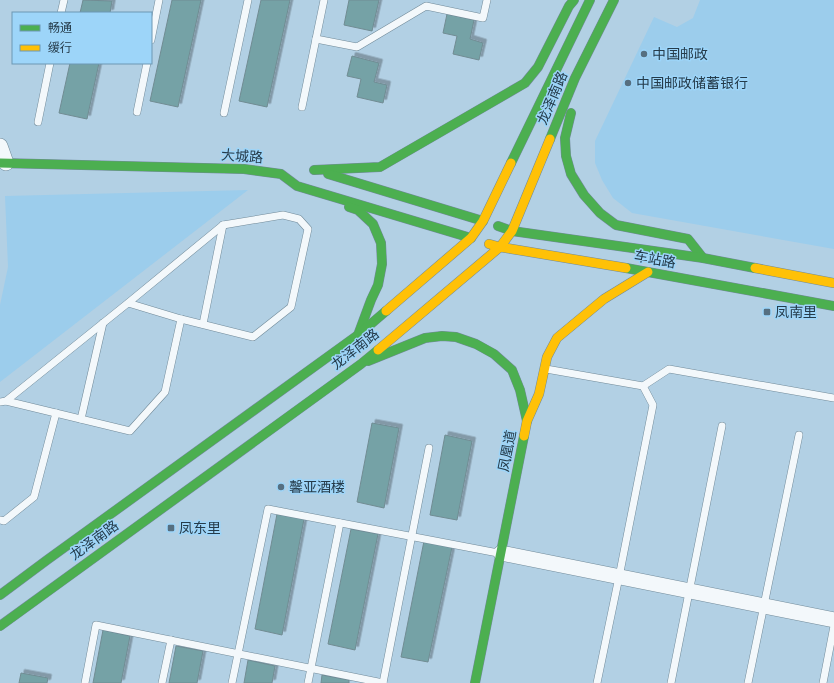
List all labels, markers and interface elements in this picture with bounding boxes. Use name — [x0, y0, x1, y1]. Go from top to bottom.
legend — [12, 12, 152, 64]
text: 畅通 — [48, 19, 72, 37]
text: 缓行 — [48, 39, 72, 57]
place label: 中国邮政 — [652, 44, 708, 64]
marker: 中国邮政 — [639, 49, 649, 59]
street label: 龙泽南路 — [532, 68, 572, 128]
place label: 中国邮政储蓄银行 — [636, 73, 748, 93]
marker: 中国邮政储蓄银行 — [623, 78, 633, 88]
street label: 大城路 — [220, 145, 264, 167]
street label: 车站路 — [633, 246, 677, 272]
place label: 凤南里 — [775, 302, 817, 322]
marker: 凤南里 — [762, 307, 772, 317]
street label: 龙泽南路 — [327, 324, 383, 374]
street label: 凤凰道 — [493, 428, 521, 474]
place label: 馨亚酒楼 — [289, 477, 345, 497]
marker: 馨亚酒楼 — [276, 482, 286, 492]
street label: 龙泽南路 — [65, 515, 123, 565]
place label: 凤东里 — [179, 518, 221, 538]
marker: 凤东里 — [166, 523, 176, 533]

